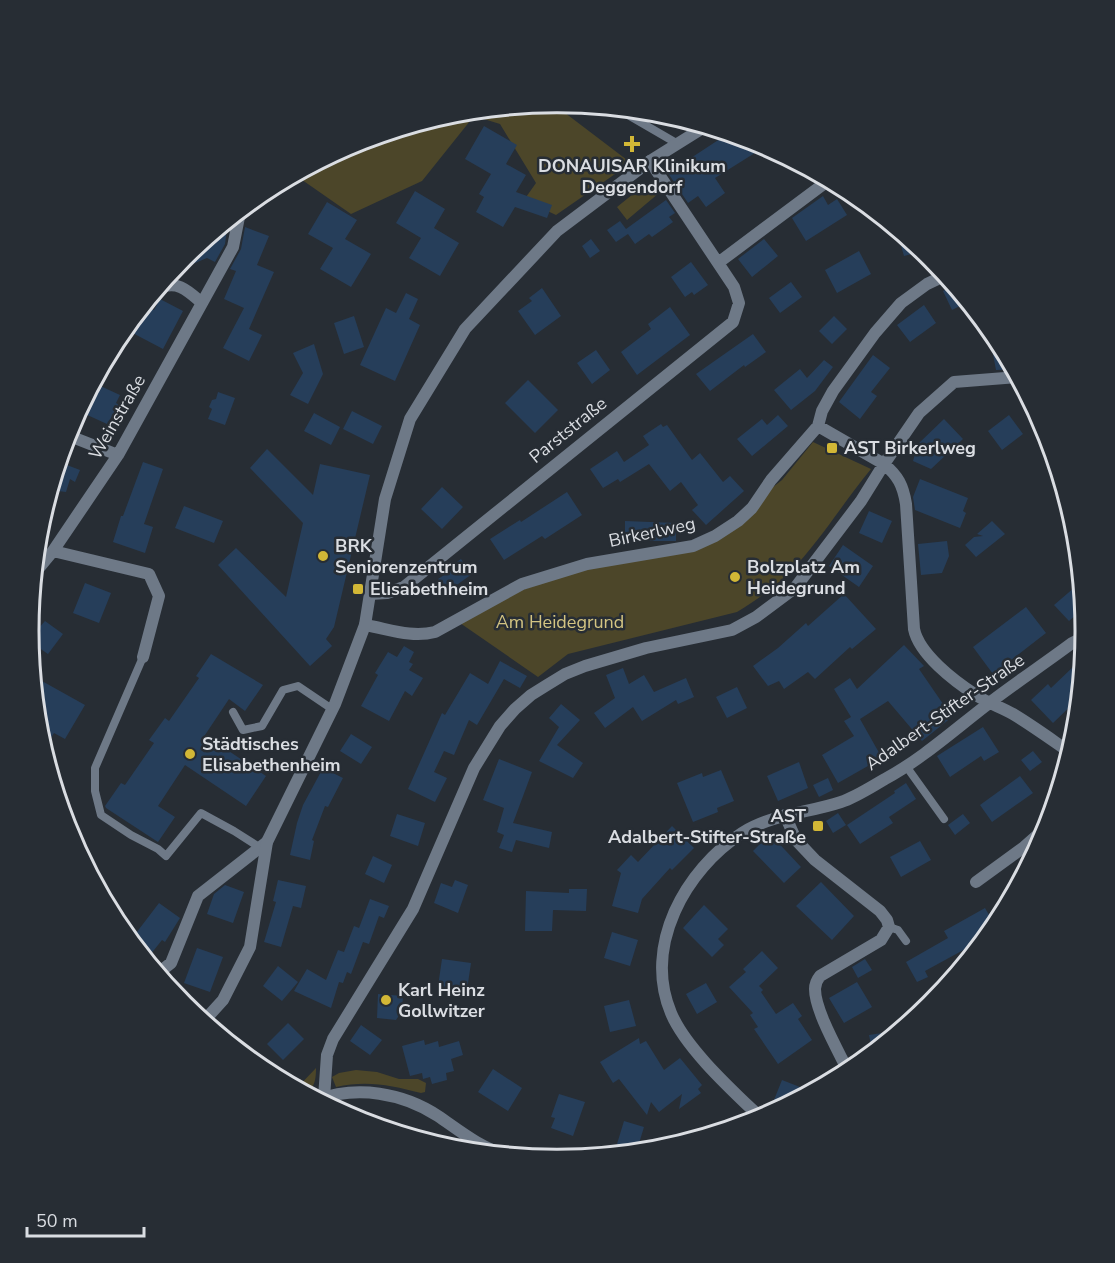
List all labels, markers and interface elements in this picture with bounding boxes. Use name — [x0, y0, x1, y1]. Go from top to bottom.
marker: DONAUISAR Klinikum Deggendorf — [623, 135, 641, 153]
place label: DONAUISAR Klinikum Deggendorf — [538, 154, 726, 199]
street label: Weinstraße — [83, 370, 151, 464]
street label: Parststraße — [524, 391, 612, 469]
place label: AST Birkerlweg — [844, 436, 976, 460]
marker: AST Birkerlweg — [825, 441, 839, 455]
street label: Birkerlweg — [607, 511, 697, 553]
place label: BRK Seniorenzentrum — [335, 534, 478, 579]
marker: BRK Seniorenzentrum — [316, 549, 330, 563]
place label: Bolzplatz Am Heidegrund — [747, 555, 860, 600]
marker: Bolzplatz Am Heidegrund — [728, 570, 742, 584]
place label: Elisabethheim — [370, 577, 488, 601]
marker: Elisabethheim — [351, 582, 365, 596]
park label: Am Heidegrund — [496, 610, 624, 634]
street label: Adalbert-Stifter-Straße — [861, 648, 1029, 776]
place label: Städtisches Elisabethenheim — [202, 732, 341, 777]
marker: Städtisches Elisabethenheim — [183, 747, 197, 761]
place label: AST Adalbert-Stifter-Straße — [608, 804, 807, 849]
marker: AST Adalbert-Stifter-Straße — [811, 819, 825, 833]
place label: Karl Heinz Gollwitzer — [398, 978, 485, 1023]
marker: Karl Heinz Gollwitzer — [379, 993, 393, 1007]
scale bar — [27, 1200, 144, 1238]
text: 50 m — [36, 1209, 78, 1233]

